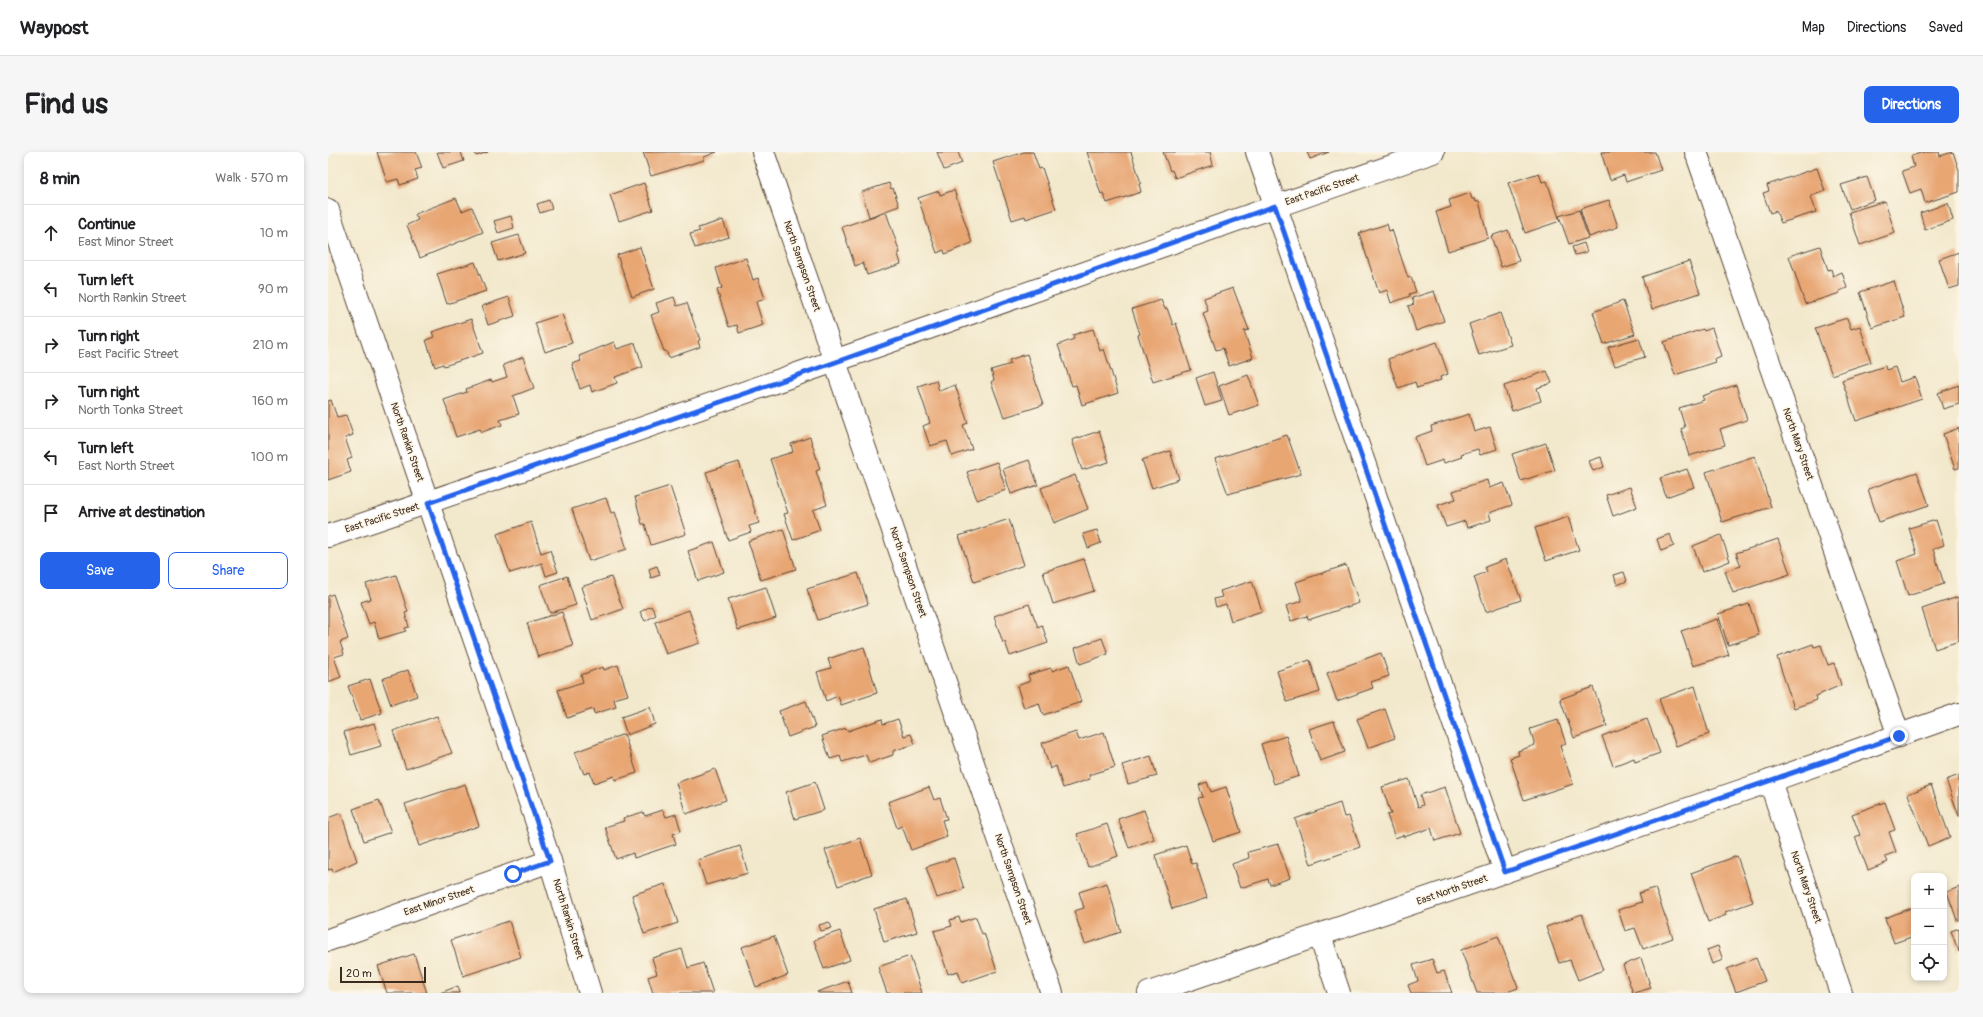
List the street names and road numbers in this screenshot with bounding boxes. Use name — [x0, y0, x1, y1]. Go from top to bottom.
street label: East Pacific Street — [1283, 171, 1361, 208]
street label: North Sampson Street — [781, 219, 824, 314]
street label: North Rankin Street — [388, 401, 427, 484]
street label: North Mary Street — [1780, 406, 1816, 483]
street label: East Pacific Street — [343, 500, 422, 536]
street label: North Sampson Street — [887, 525, 930, 620]
street label: North Sampson Street — [992, 832, 1035, 927]
street label: North Mary Street — [1788, 849, 1824, 926]
street label: East North Street — [1415, 872, 1490, 908]
street label: North Rankin Street — [550, 877, 586, 961]
street label: East Minor Street — [402, 883, 477, 919]

